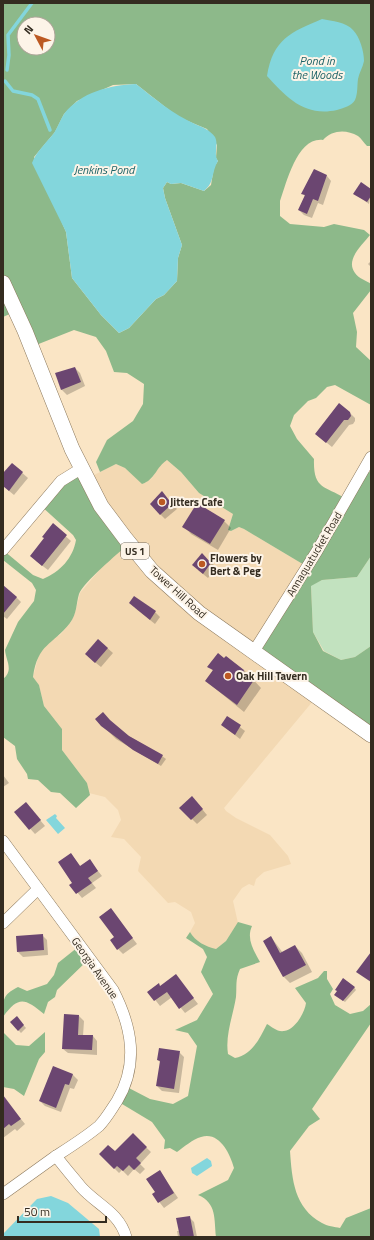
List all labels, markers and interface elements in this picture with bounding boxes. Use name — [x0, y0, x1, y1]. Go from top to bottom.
north arrow — [16, 16, 56, 56]
text: N — [20, 21, 37, 38]
water label: Pond in the Woods — [292, 51, 343, 84]
water label: Jenkins Pond — [74, 160, 136, 179]
place label: Jitters Cafe — [170, 494, 223, 510]
marker: Jitters Cafe — [157, 497, 167, 507]
street label: Annaquatucket Road — [282, 508, 346, 599]
road number: US 1 — [121, 543, 149, 559]
place label: Flowers by Bert & Peg — [210, 550, 262, 579]
marker: Flowers by Bert & Peg — [197, 559, 207, 569]
street label: Tower Hill Road — [146, 562, 210, 622]
place label: Oak Hill Tavern — [236, 668, 307, 684]
marker: Oak Hill Tavern — [223, 671, 233, 681]
street label: Georgia Avenue — [68, 934, 123, 1003]
scale bar — [18, 1198, 106, 1224]
text: 50 m — [24, 1202, 50, 1221]

